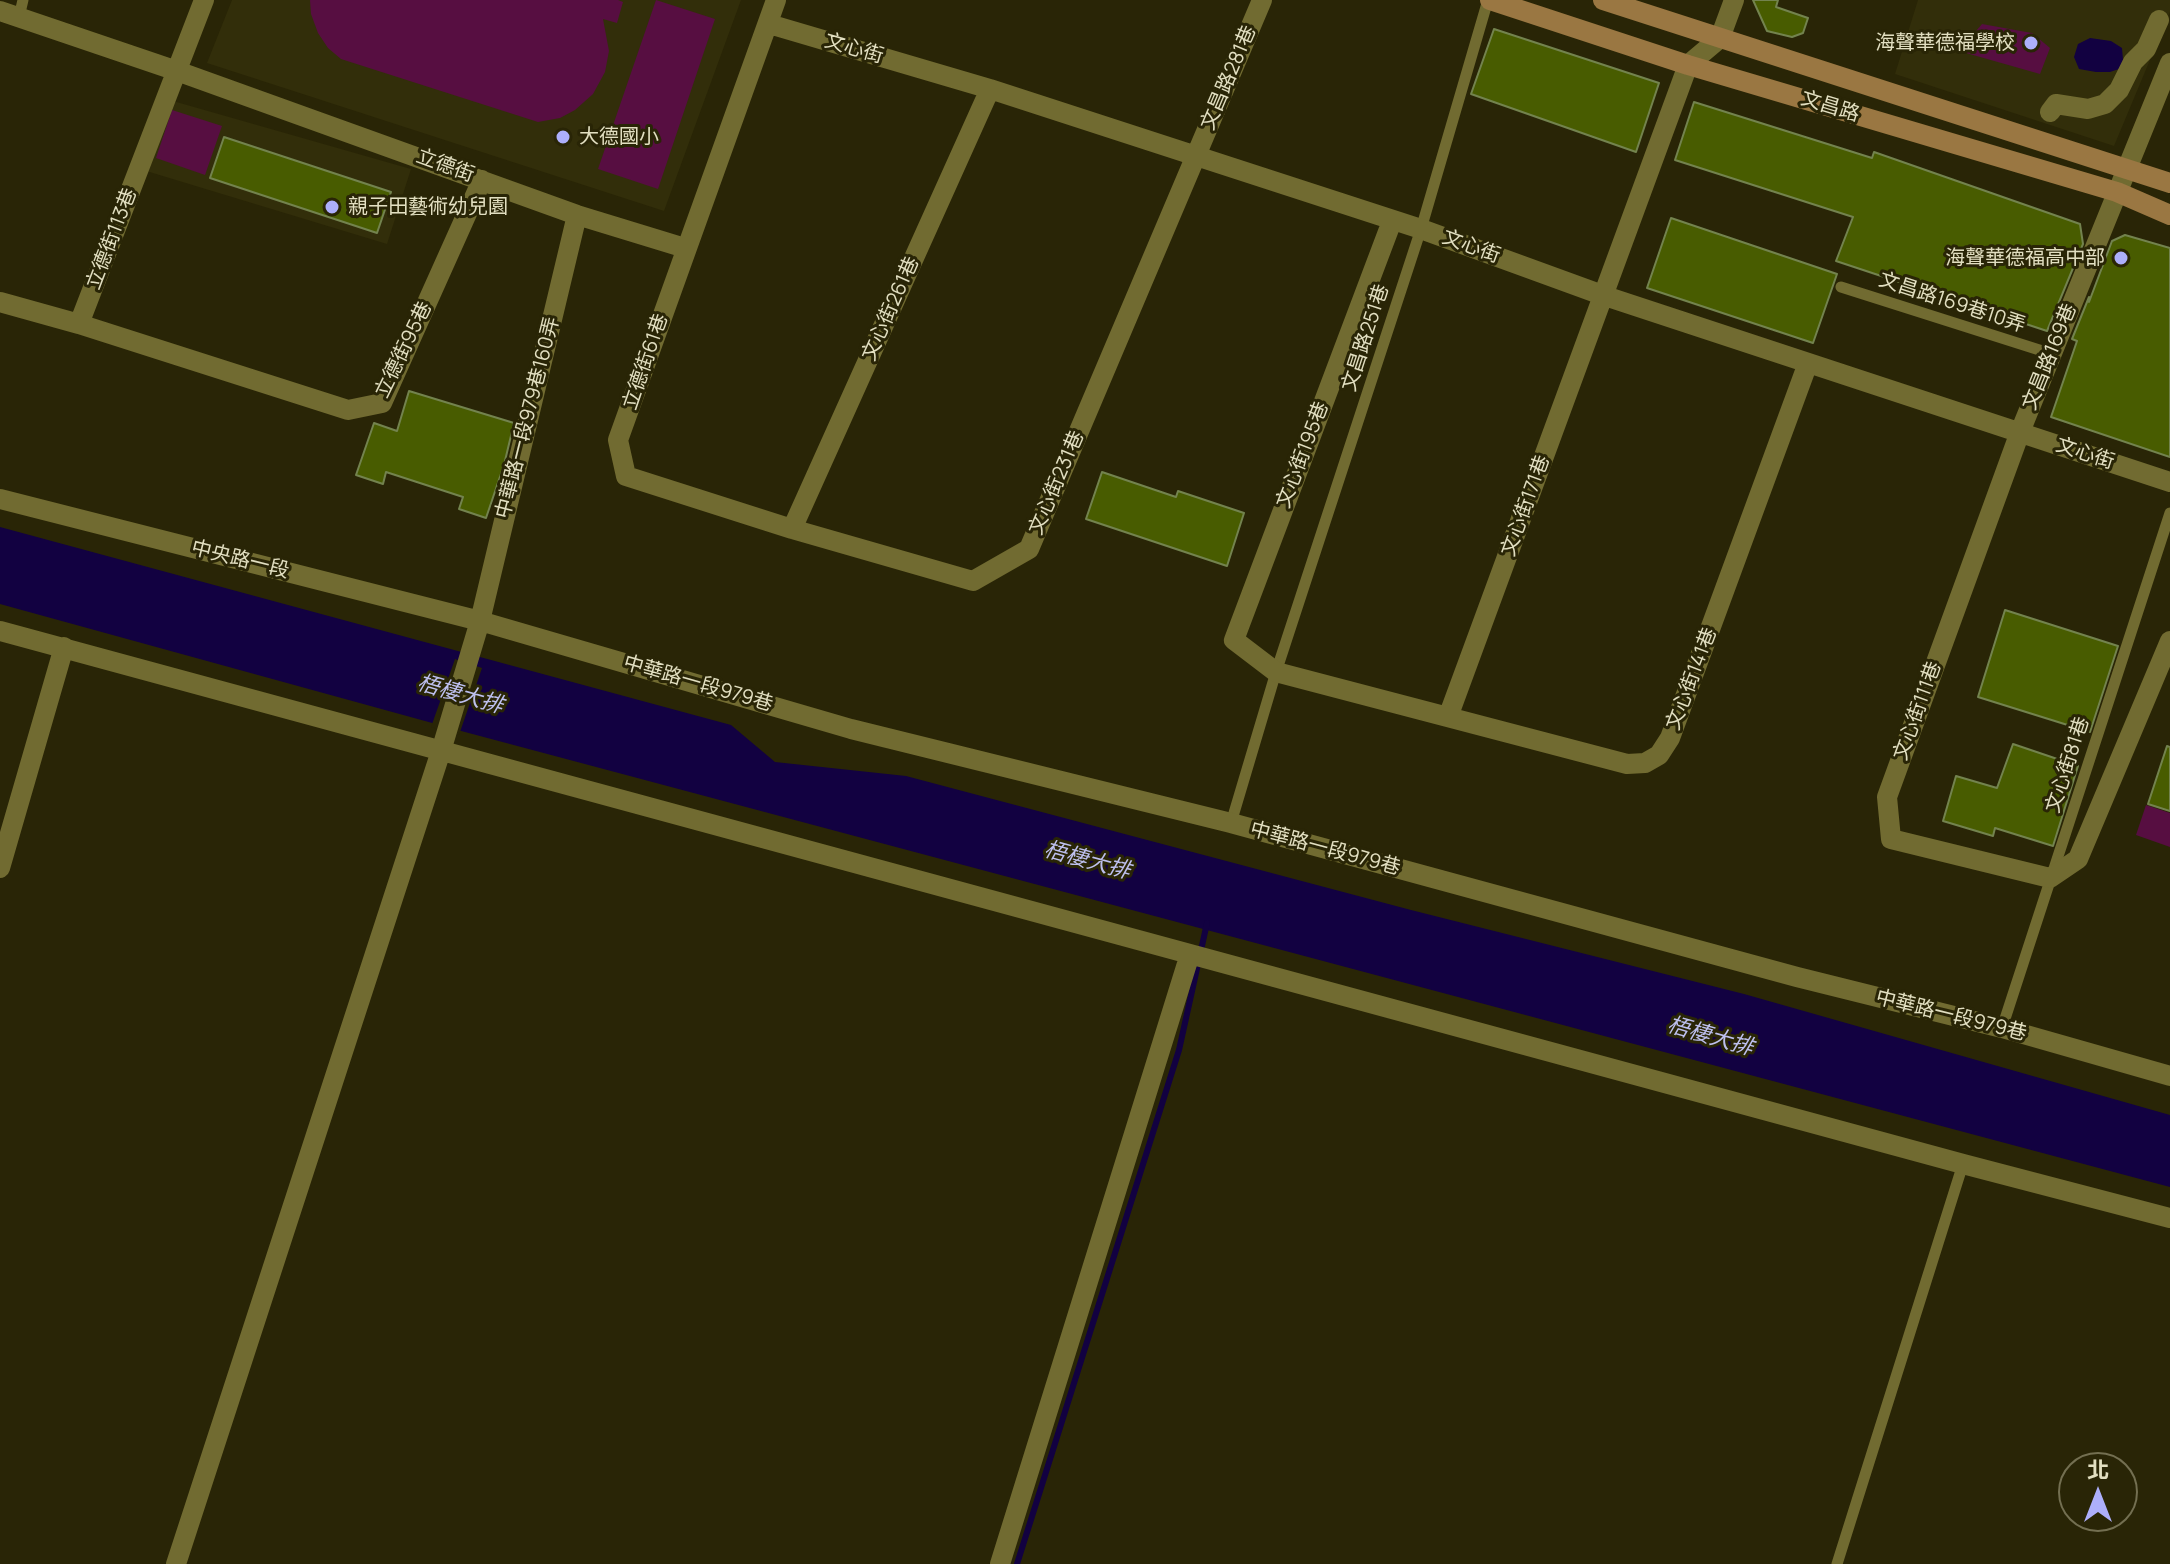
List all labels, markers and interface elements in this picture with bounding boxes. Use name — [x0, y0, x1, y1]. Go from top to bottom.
street label: 文昌路281巷 — [1196, 22, 1262, 134]
street label: 文心街 — [822, 29, 886, 69]
place label: 海聲華德福學校 — [1875, 31, 2015, 55]
marker: 海聲華德福學校 — [2022, 34, 2040, 52]
street label: 文昌路 — [1798, 87, 1862, 127]
place label: 大德國小 — [579, 125, 659, 149]
marker: 大德國小 — [554, 128, 572, 146]
street label: 立德街 — [413, 144, 477, 188]
street label: 立德街113巷 — [82, 185, 142, 293]
place label: 親子田藝術幼兒園 — [348, 195, 508, 219]
marker: 親子田藝術幼兒園 — [323, 198, 341, 216]
street label: 文心街 — [1439, 225, 1503, 269]
place label: 海聲華德福高中部 — [1945, 246, 2105, 270]
marker: 海聲華德福高中部 — [2112, 249, 2130, 267]
street label: 文心街261巷 — [857, 253, 925, 365]
street label: 文昌路169巷10弄 — [1876, 268, 2028, 338]
street label: 文昌路251巷 — [1337, 282, 1395, 394]
street label: 立德街95巷 — [370, 298, 438, 402]
street label: 文昌路169巷 — [2018, 300, 2082, 414]
street label: 立德街61巷 — [618, 311, 674, 413]
street label: 中華路一段979巷160弄 — [491, 315, 565, 521]
street label: 文心街195巷 — [1272, 399, 1334, 511]
street label: 文心街231巷 — [1024, 428, 1090, 538]
street label: 文心街 — [2053, 433, 2117, 475]
street label: 文心街171巷 — [1497, 452, 1555, 560]
street label: 中央路一段 — [189, 536, 291, 584]
street label: 文心街141巷 — [1662, 625, 1722, 733]
street label: 中華路一段979巷 — [620, 651, 776, 717]
street label: 文心街111巷 — [1889, 658, 1947, 764]
water label: 梧棲大排 — [414, 670, 506, 720]
street label: 文心街81巷 — [2041, 714, 2095, 816]
street label: 中華路一段979巷 — [1247, 817, 1403, 881]
water label: 梧棲大排 — [1041, 837, 1133, 885]
street label: 中華路一段979巷 — [1873, 986, 2029, 1046]
water label: 梧棲大排 — [1664, 1012, 1756, 1062]
north arrow — [2058, 1452, 2138, 1532]
text: 北 — [2087, 1455, 2109, 1485]

